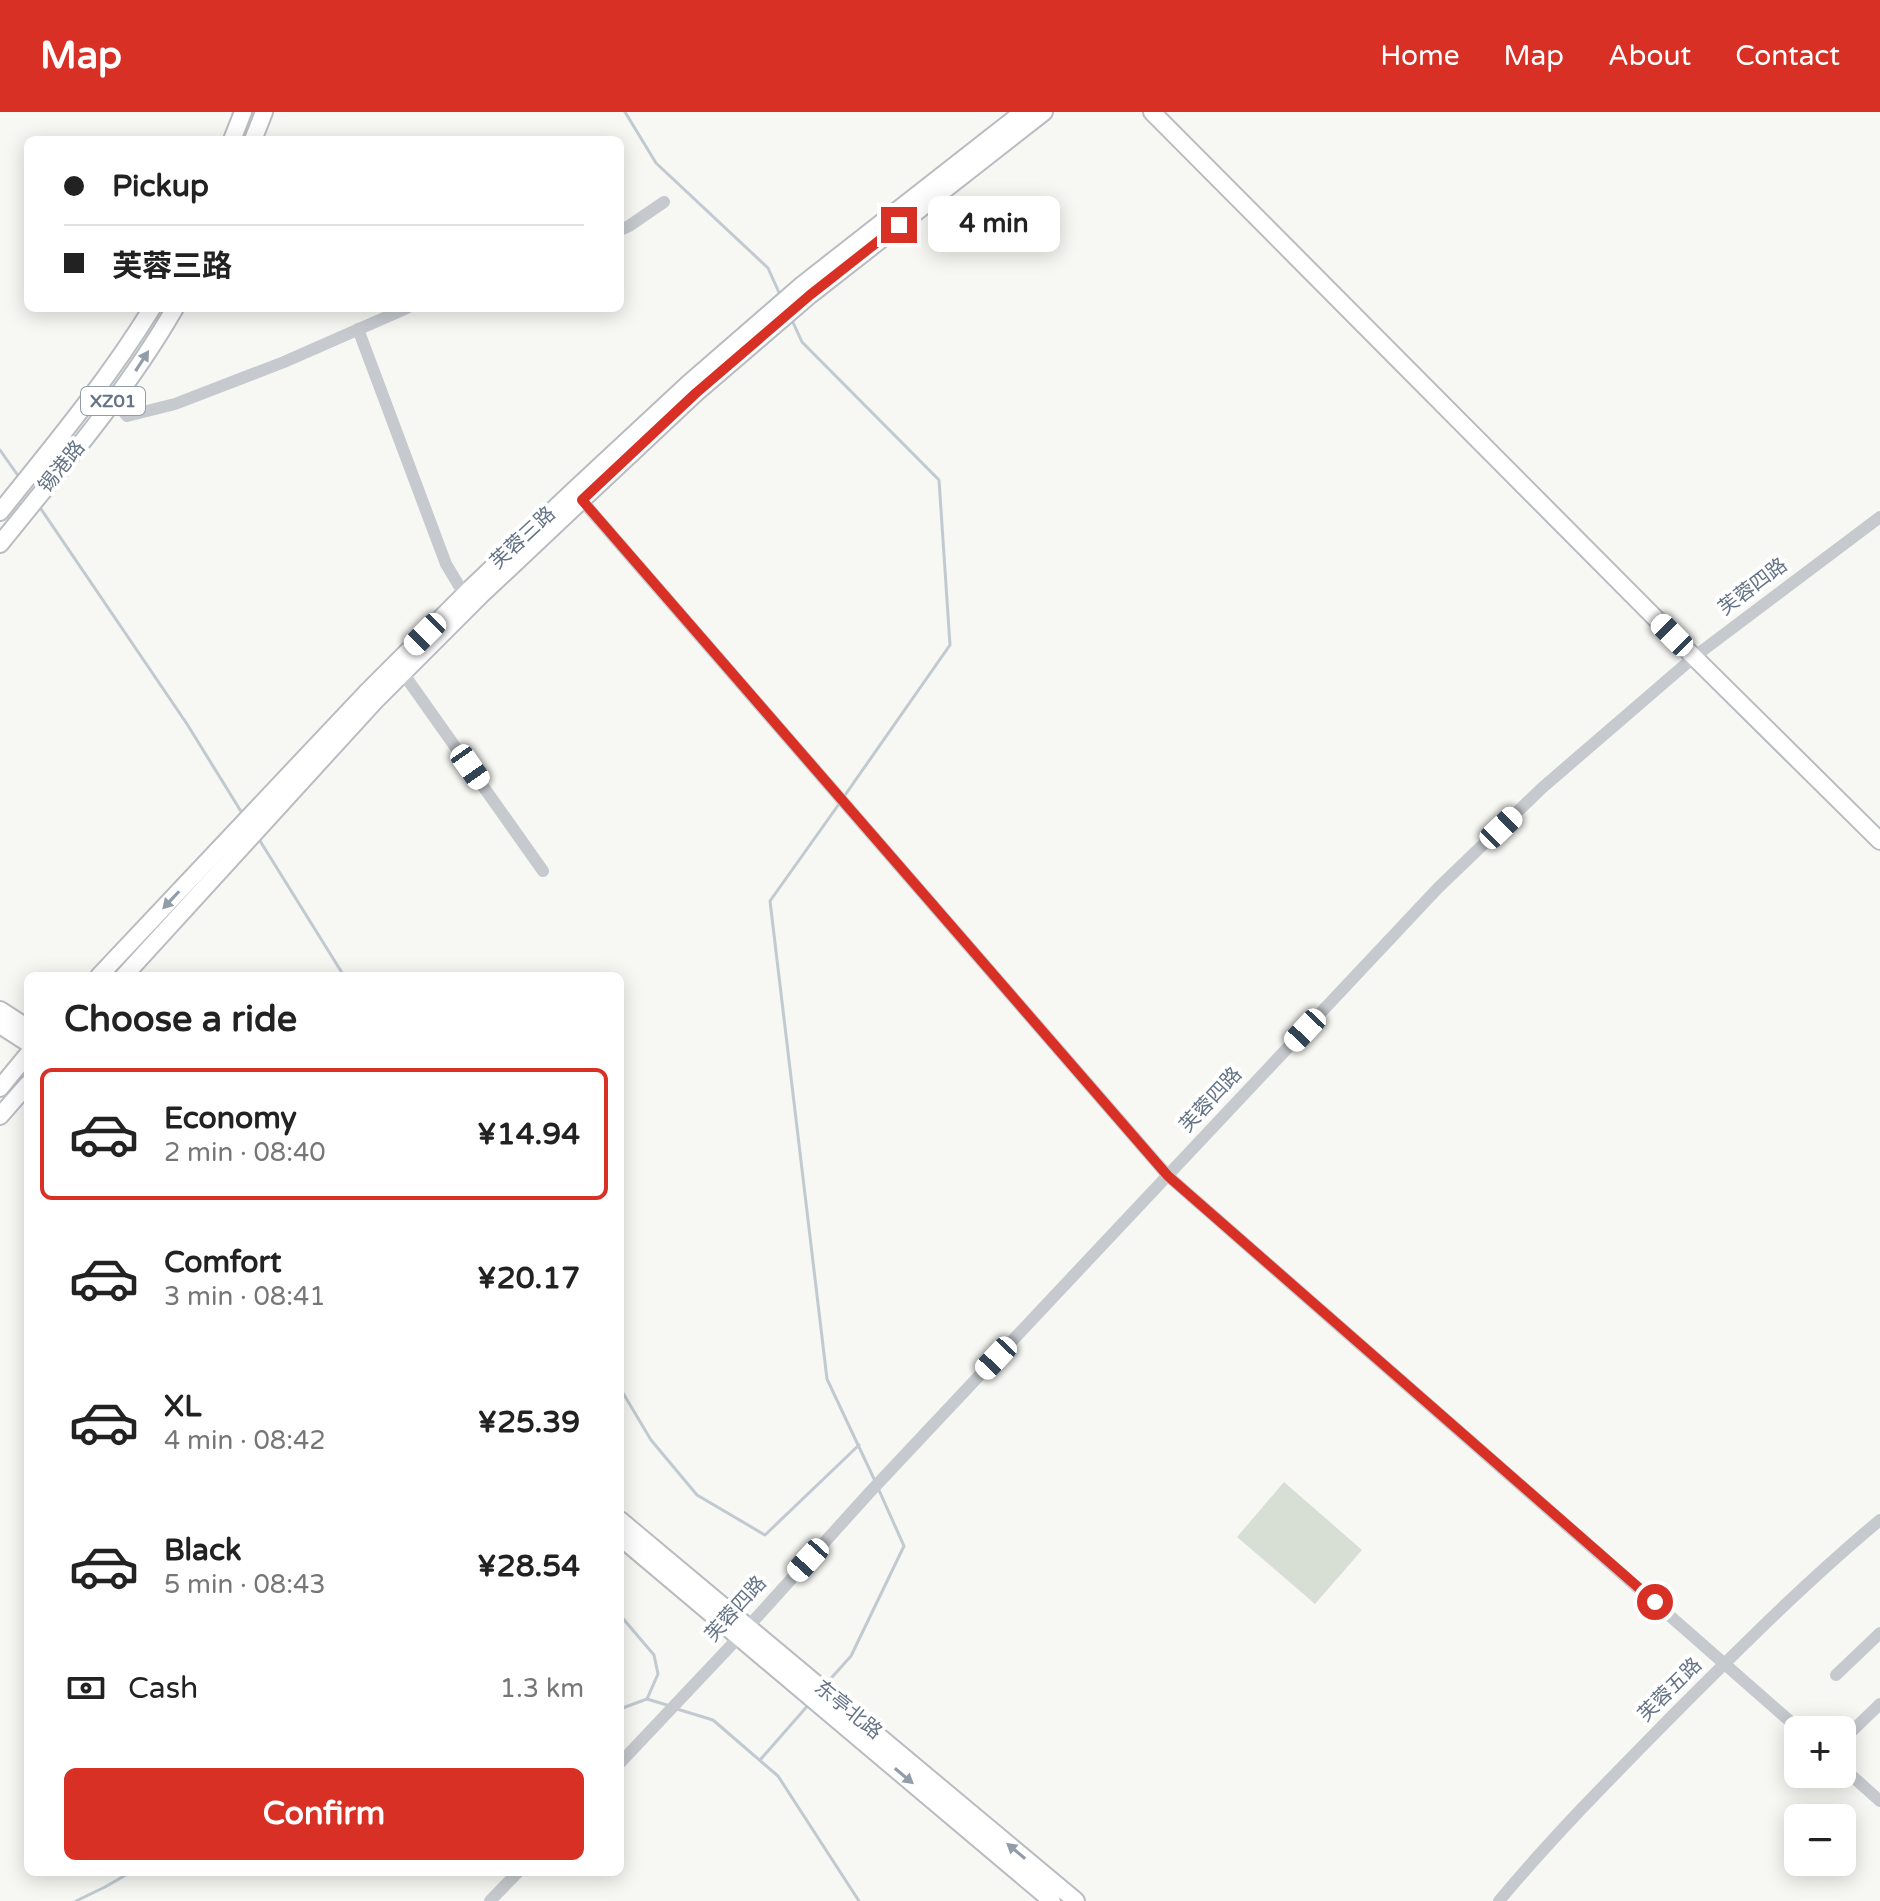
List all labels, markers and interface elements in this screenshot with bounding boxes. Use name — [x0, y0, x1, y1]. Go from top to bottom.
text: Map — [40, 33, 122, 79]
text: Home — [1380, 39, 1460, 73]
text: Map — [1504, 39, 1564, 73]
text: About — [1608, 39, 1691, 73]
text: Contact — [1735, 39, 1840, 73]
text: Pickup — [112, 168, 209, 205]
callout: 4 min — [927, 197, 1059, 253]
route end — [881, 207, 917, 243]
text: 4 min — [959, 208, 1029, 239]
text: 芙蓉三路 — [112, 248, 232, 285]
one-way arrow — [135, 350, 150, 371]
road number: XZ01 — [81, 387, 145, 415]
street label: 锡港路 — [34, 436, 90, 498]
street label: 芙蓉三路 — [486, 502, 560, 574]
street label: 芙蓉四路 — [1714, 553, 1792, 621]
car — [400, 609, 450, 659]
car — [1647, 610, 1697, 660]
car — [446, 740, 494, 794]
car — [1475, 803, 1527, 853]
one-way arrow — [162, 890, 180, 909]
text: Choose a ride — [64, 998, 297, 1041]
car — [1280, 1004, 1330, 1056]
street label: 芙蓉四路 — [1175, 1063, 1247, 1137]
icon: car — [68, 1098, 140, 1170]
text: Economy — [164, 1100, 297, 1137]
text: ¥14.94 — [477, 1116, 580, 1153]
text: 2 min · 08:40 — [164, 1137, 326, 1168]
icon: car — [68, 1242, 140, 1314]
text: Comfort — [164, 1244, 282, 1281]
text: ¥20.17 — [477, 1260, 580, 1297]
text: 3 min · 08:41 — [164, 1281, 326, 1312]
car — [971, 1332, 1021, 1384]
icon: car — [68, 1386, 140, 1458]
text: XL — [164, 1388, 201, 1425]
text: ¥25.39 — [477, 1404, 580, 1441]
text: 4 min · 08:42 — [164, 1425, 326, 1456]
icon: car — [68, 1530, 140, 1602]
text: Black — [164, 1532, 241, 1569]
car — [783, 1534, 833, 1586]
text: ¥28.54 — [477, 1548, 580, 1585]
text: 5 min · 08:43 — [164, 1569, 326, 1600]
street label: 芙蓉四路 — [700, 1571, 772, 1647]
route start — [1637, 1584, 1673, 1620]
street label: 芙蓉五路 — [1633, 1653, 1707, 1727]
icon: cash — [64, 1666, 108, 1710]
text: Cash — [128, 1670, 198, 1707]
text: 1.3 km — [500, 1673, 584, 1704]
street label: 东亭北路 — [809, 1676, 887, 1744]
map controls — [1784, 1716, 1856, 1876]
button: + — [1784, 1716, 1856, 1788]
one-way arrow — [893, 1767, 913, 1784]
button: Confirm — [64, 1768, 584, 1860]
button: − — [1784, 1804, 1856, 1876]
one-way arrow — [1007, 1843, 1027, 1860]

